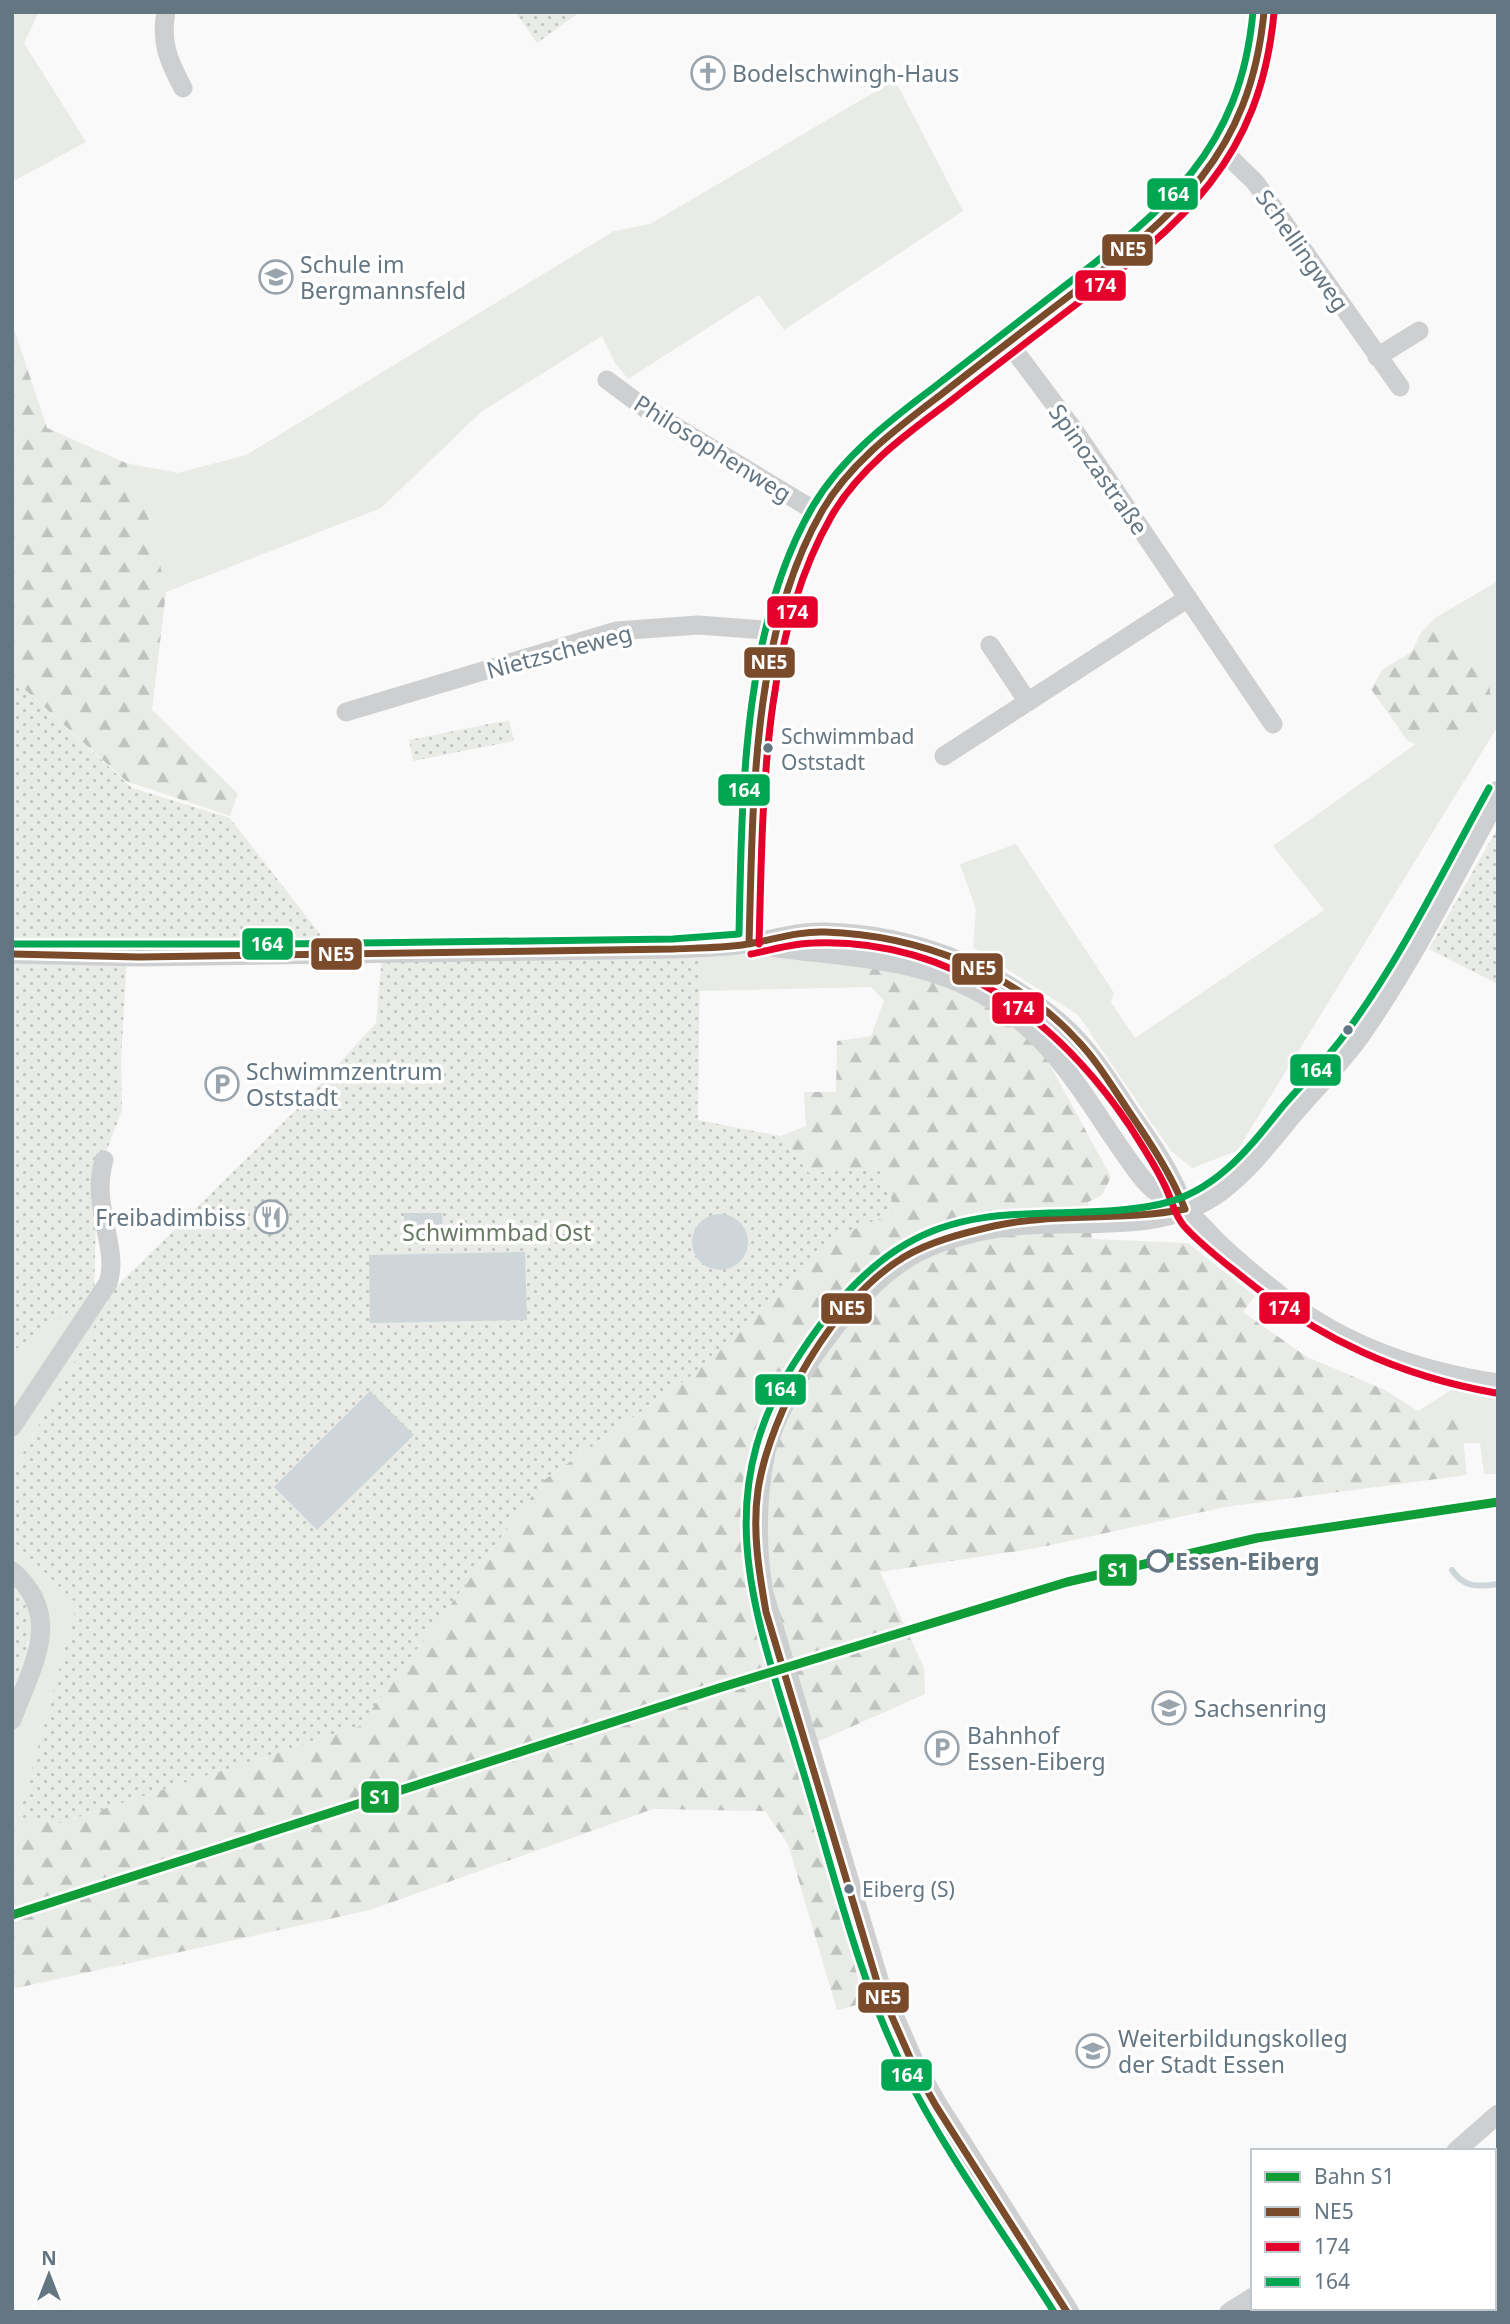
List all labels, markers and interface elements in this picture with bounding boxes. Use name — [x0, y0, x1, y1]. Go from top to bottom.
church icon: Bodelschwingh-Haus — [689, 54, 727, 92]
place label: Bodelschwingh-Haus — [732, 57, 959, 89]
line badge: 164 — [1146, 177, 1199, 211]
text: 164 — [1157, 181, 1189, 207]
street label: Schellingweg — [1249, 183, 1357, 317]
line badge: NE5 — [1101, 233, 1154, 267]
text: NE5 — [1110, 236, 1146, 262]
place label: Schule im Bergmannsfeld — [300, 248, 466, 306]
school or university icon: Schule im Bergmannsfeld — [257, 258, 295, 296]
line badge: 174 — [1074, 269, 1127, 302]
text: 174 — [1084, 272, 1116, 298]
street label: Philosophenweg — [628, 387, 798, 509]
street label: Spinozastraße — [1042, 397, 1156, 541]
line badge: 174 — [766, 595, 819, 629]
text: 174 — [776, 599, 808, 625]
street label: Nietzscheweg — [483, 616, 635, 686]
line badge: NE5 — [743, 646, 796, 679]
text: NE5 — [751, 649, 787, 675]
place label: Schwimmbad Oststadt — [781, 722, 914, 776]
marker: Schwimmbad Oststadt — [761, 741, 775, 755]
line badge: 164 — [717, 773, 771, 807]
text: 164 — [728, 777, 760, 803]
line badge: 164 — [241, 927, 294, 961]
text: 164 — [251, 931, 283, 957]
line badge: NE5 — [310, 937, 363, 971]
text: NE5 — [318, 941, 354, 967]
line badge: NE5 — [951, 952, 1004, 986]
text: NE5 — [960, 955, 996, 981]
line badge: 174 — [991, 991, 1045, 1025]
text: 174 — [1002, 995, 1034, 1021]
unlabelled marker — [1341, 1023, 1355, 1037]
line badge: 164 — [1289, 1053, 1342, 1087]
place label: Schwimmzentrum Oststadt — [246, 1055, 442, 1113]
text: 164 — [1300, 1057, 1332, 1083]
parking icon: Schwimmzentrum Oststadt — [203, 1065, 241, 1103]
restaurant icon: Freibadimbiss — [252, 1198, 290, 1236]
place label: Freibadimbiss — [95, 1201, 246, 1233]
park label: Schwimmbad Ost — [402, 1216, 592, 1248]
line badge: 174 — [1258, 1291, 1311, 1325]
line badge: NE5 — [820, 1292, 873, 1325]
text: NE5 — [829, 1295, 865, 1321]
text: 174 — [1268, 1295, 1300, 1321]
line badge: 164 — [754, 1373, 807, 1406]
text: 164 — [764, 1376, 796, 1402]
place label: Essen-Eiberg — [1175, 1545, 1320, 1577]
marker: Essen-Eiberg — [1147, 1550, 1169, 1572]
line badge: S1 — [1098, 1553, 1138, 1587]
text: S1 — [1107, 1557, 1129, 1583]
school or university icon: Sachsenring — [1150, 1689, 1188, 1727]
place label: Sachsenring — [1194, 1692, 1327, 1724]
place label: Bahnhof Essen-Eiberg — [967, 1719, 1106, 1777]
parking icon: Bahnhof Essen-Eiberg — [923, 1729, 961, 1767]
line badge: S1 — [360, 1780, 400, 1814]
text: S1 — [369, 1784, 391, 1810]
place label: Eiberg (S) — [862, 1875, 955, 1903]
marker: Eiberg (S) — [842, 1882, 856, 1896]
line badge: NE5 — [857, 1981, 910, 2014]
text: NE5 — [865, 1984, 901, 2010]
place label: Weiterbildungskolleg der Stadt Essen — [1118, 2022, 1348, 2080]
school or university icon: Weiterbildungskolleg der Stadt Essen — [1074, 2032, 1112, 2070]
line badge: 164 — [880, 2058, 933, 2092]
text: 164 — [891, 2062, 923, 2088]
legend — [1251, 2149, 1496, 2310]
text: Bahn S1 — [1314, 2162, 1394, 2190]
text: NE5 — [1314, 2197, 1354, 2225]
text: 174 — [1314, 2232, 1350, 2260]
north arrow — [14, 2240, 84, 2310]
text: N — [41, 2245, 57, 2271]
text: 164 — [1314, 2267, 1350, 2295]

